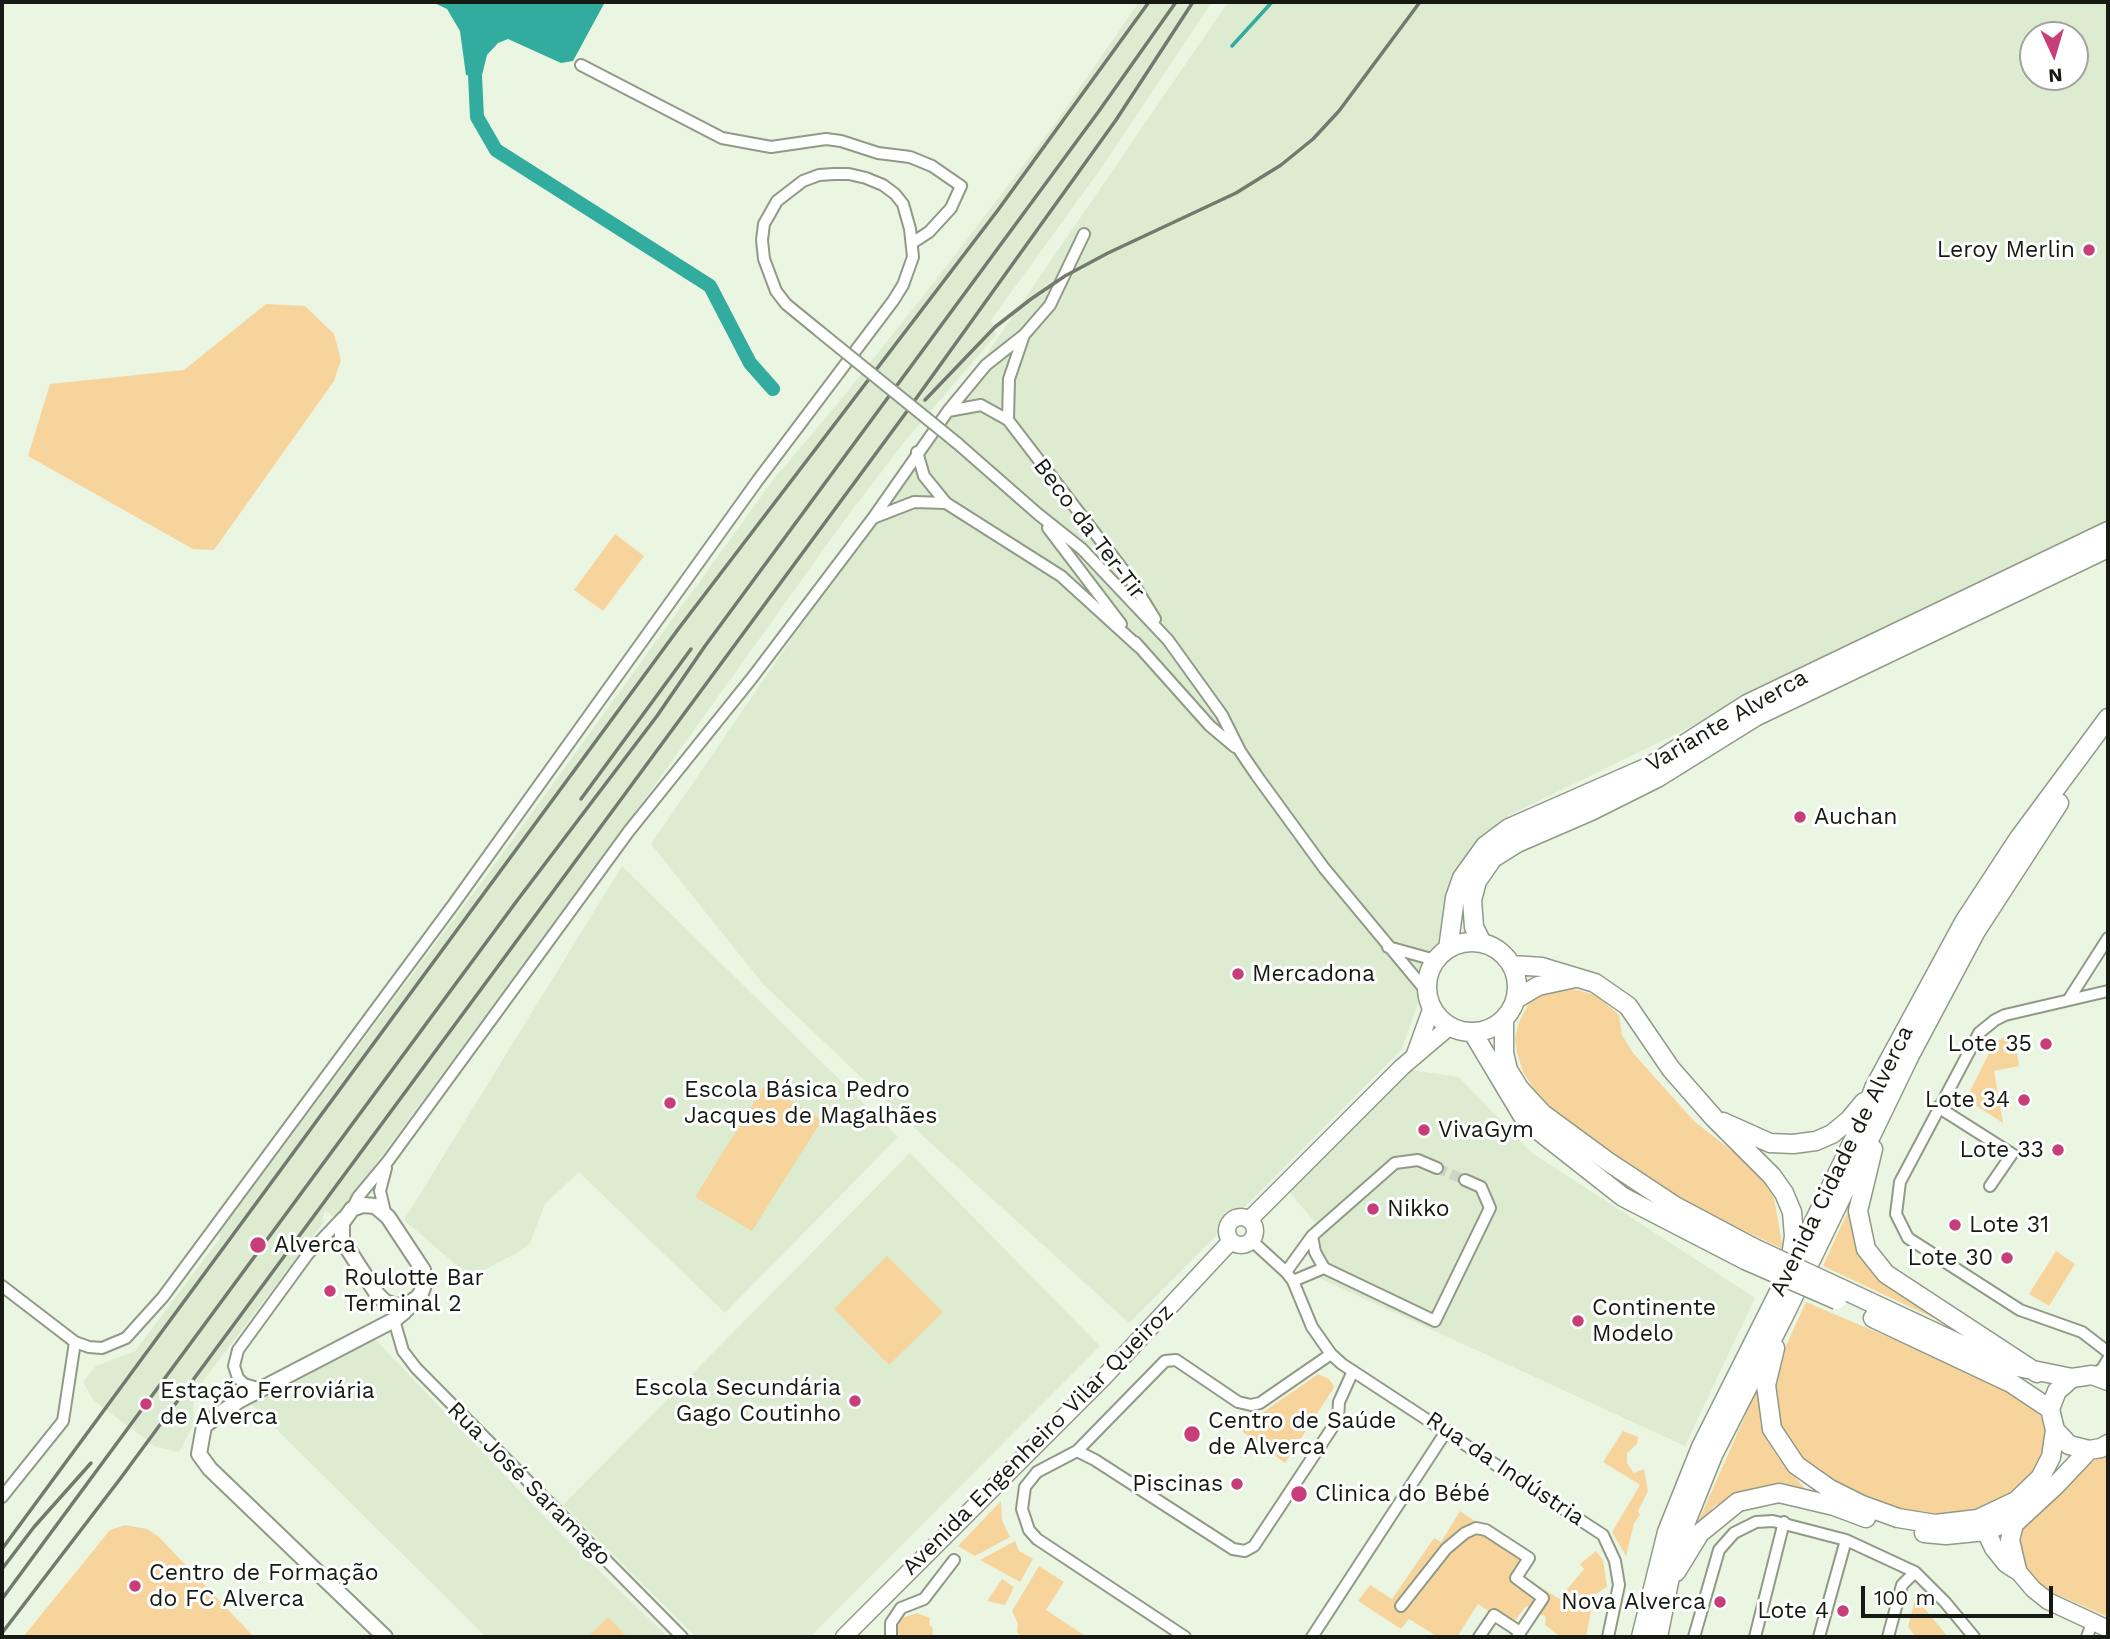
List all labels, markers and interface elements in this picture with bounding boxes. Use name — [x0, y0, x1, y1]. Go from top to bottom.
north arrow — [2019, 21, 2089, 91]
text: N — [2048, 63, 2063, 87]
place label: Leroy Merlin — [1937, 236, 2075, 264]
marker: Leroy Merlin — [2081, 242, 2097, 258]
street label: Beco da Ter-Tir — [1027, 453, 1151, 605]
street label: Variante Alverca — [1641, 664, 1813, 778]
place label: Auchan — [1814, 803, 1898, 831]
marker: Auchan — [1792, 809, 1808, 825]
place label: Mercadona — [1252, 960, 1375, 988]
marker: Mercadona — [1230, 966, 1246, 982]
street label: Avenida Cidade de Alverca — [1764, 1021, 1920, 1301]
place label: Lote 35 — [1947, 1030, 2032, 1058]
marker: Lote 35 — [2038, 1036, 2054, 1052]
place label: Escola Básica Pedro Jacques de Magalhães — [684, 1076, 937, 1130]
place label: Lote 34 — [1925, 1086, 2010, 1114]
marker: Lote 34 — [2016, 1092, 2032, 1108]
marker: Escola Básica Pedro Jacques de Magalhães — [662, 1095, 678, 1111]
place label: VivaGym — [1438, 1116, 1534, 1144]
marker: VivaGym — [1416, 1122, 1432, 1138]
place label: Lote 33 — [1959, 1136, 2044, 1164]
marker: Lote 33 — [2050, 1142, 2066, 1158]
place label: Nikko — [1387, 1195, 1449, 1223]
marker: Nikko — [1365, 1201, 1381, 1217]
place label: Lote 31 — [1969, 1211, 2049, 1239]
marker: Lote 31 — [1947, 1217, 1963, 1233]
place label: Alverca — [274, 1231, 356, 1259]
marker: Alverca — [248, 1235, 268, 1255]
place label: Lote 30 — [1908, 1244, 1993, 1272]
marker: Lote 30 — [1999, 1250, 2015, 1266]
place label: Roulotte Bar Terminal 2 — [344, 1264, 484, 1318]
marker: Roulotte Bar Terminal 2 — [322, 1283, 338, 1299]
place label: Continente Modelo — [1592, 1294, 1716, 1348]
street label: Avenida Engenheiro Vilar Queiroz — [897, 1299, 1179, 1581]
marker: Continente Modelo — [1570, 1313, 1586, 1329]
place label: Escola Secundária Gago Coutinho — [634, 1374, 841, 1428]
place label: Estação Ferroviária de Alverca — [160, 1377, 375, 1431]
marker: Escola Secundária Gago Coutinho — [847, 1393, 863, 1409]
marker: Estação Ferroviária de Alverca — [138, 1396, 154, 1412]
street label: Rua José Saramago — [441, 1396, 617, 1572]
street label: Rua da Indústria — [1421, 1406, 1589, 1532]
place label: Centro de Saúde de Alverca — [1208, 1407, 1396, 1461]
marker: Centro de Saúde de Alverca — [1182, 1424, 1202, 1444]
place label: Piscinas — [1132, 1470, 1223, 1498]
marker: Piscinas — [1229, 1476, 1245, 1492]
place label: Clinica do Bébé — [1315, 1480, 1490, 1508]
marker: Clinica do Bébé — [1289, 1484, 1309, 1504]
place label: Centro de Formação do FC Alverca — [149, 1559, 379, 1613]
scale bar — [1865, 1572, 2058, 1616]
marker: Centro de Formação do FC Alverca — [127, 1578, 143, 1594]
text: 100 m — [1874, 1585, 1936, 1610]
place label: Nova Alverca — [1561, 1588, 1706, 1616]
marker: Nova Alverca — [1712, 1594, 1728, 1610]
place label: Lote 4 — [1757, 1597, 1829, 1625]
marker: Lote 4 — [1835, 1603, 1851, 1619]

